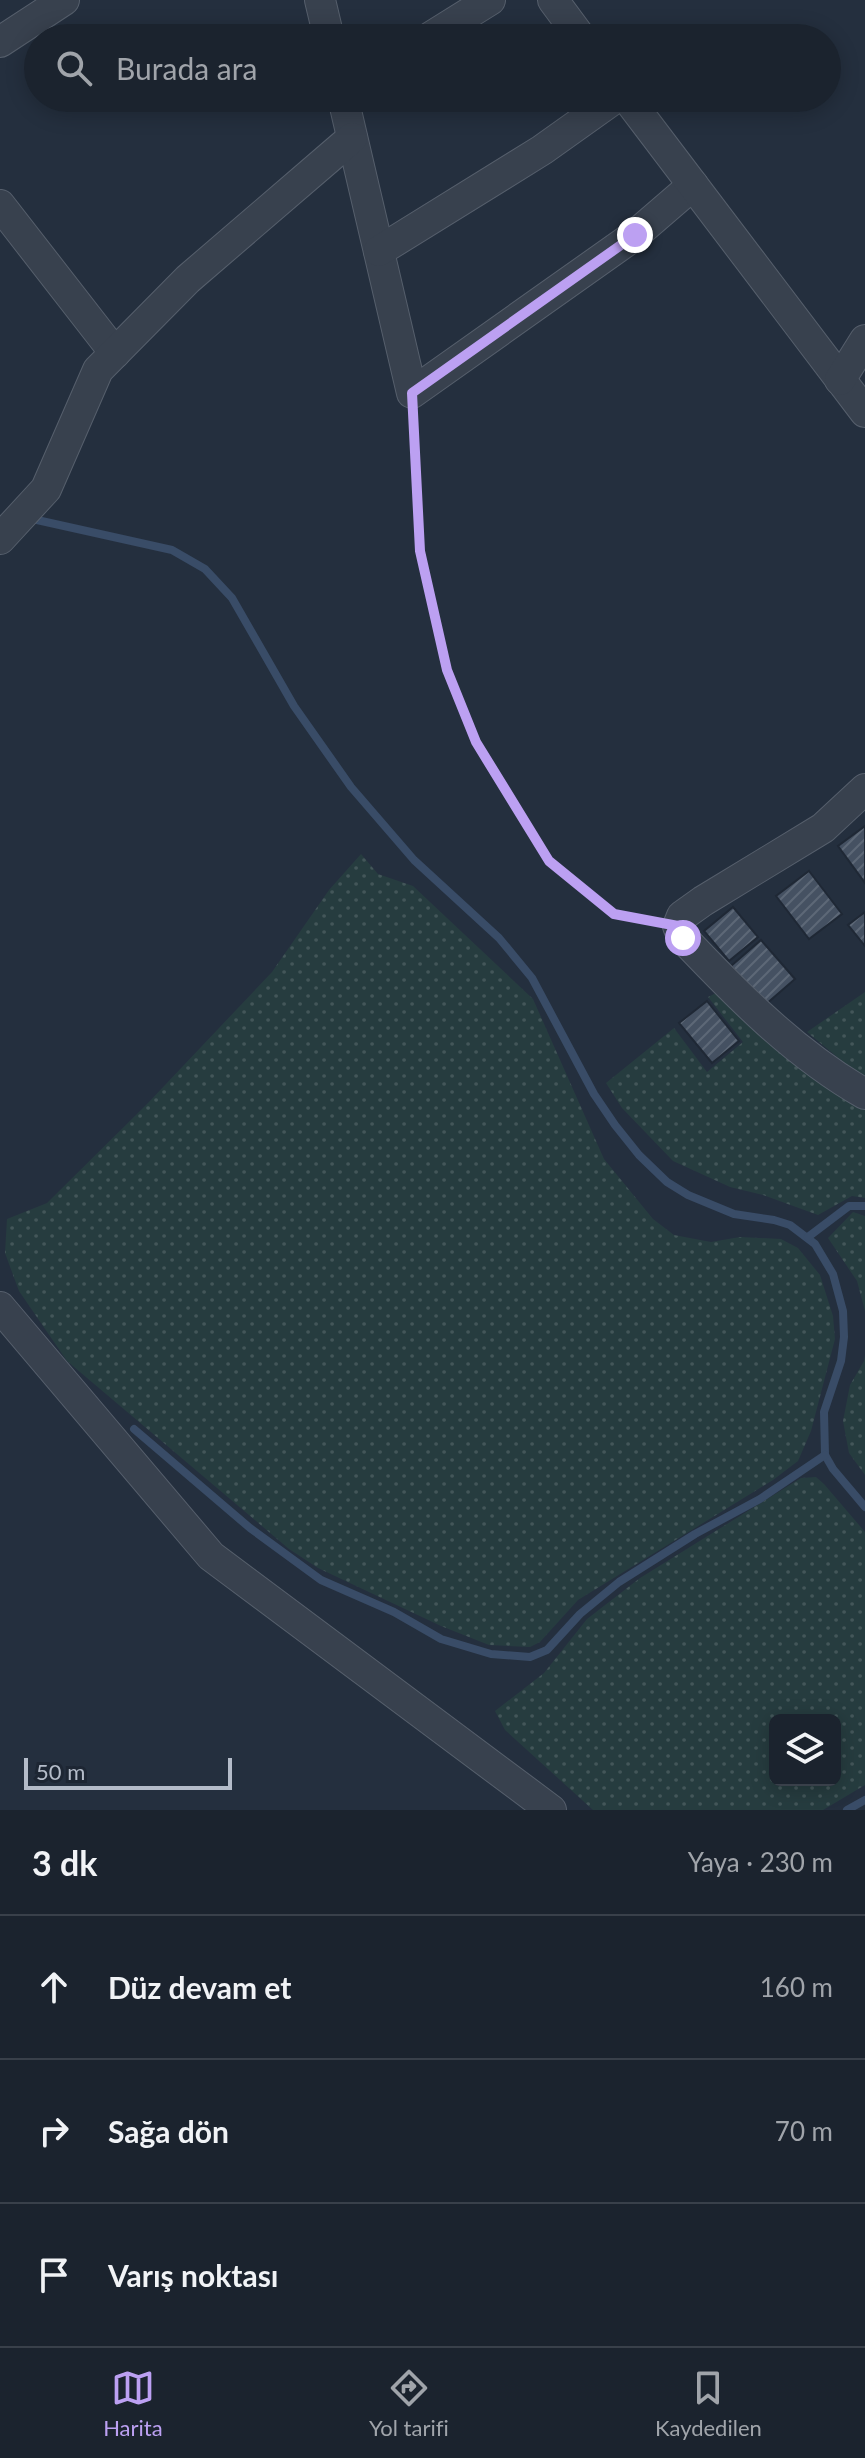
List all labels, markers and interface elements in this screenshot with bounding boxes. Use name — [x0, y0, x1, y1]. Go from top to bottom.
search box — [24, 24, 841, 112]
icon: search — [52, 46, 96, 90]
text: Burada ara — [116, 50, 257, 86]
route end — [617, 217, 653, 253]
route start — [665, 920, 701, 956]
map controls — [769, 1714, 841, 1786]
button: layers — [769, 1714, 841, 1786]
scale bar — [24, 1754, 232, 1790]
text: 50 m — [36, 1758, 85, 1785]
text: 3 dk — [32, 1842, 97, 1883]
text: Yaya · 230 m — [688, 1846, 833, 1878]
icon: ahead — [32, 1965, 76, 2009]
text: Düz devam et — [108, 1969, 291, 2005]
text: 160 m — [760, 1971, 833, 2003]
icon: right — [32, 2109, 76, 2153]
text: Sağa dön — [108, 2113, 229, 2149]
text: 70 m — [775, 2115, 833, 2147]
icon: arrive — [32, 2253, 76, 2297]
text: Varış noktası — [108, 2257, 279, 2293]
tab: Harita — [103, 2366, 163, 2441]
tab: Yol tarifi — [369, 2366, 449, 2441]
tab: Kaydedilen — [655, 2366, 762, 2441]

